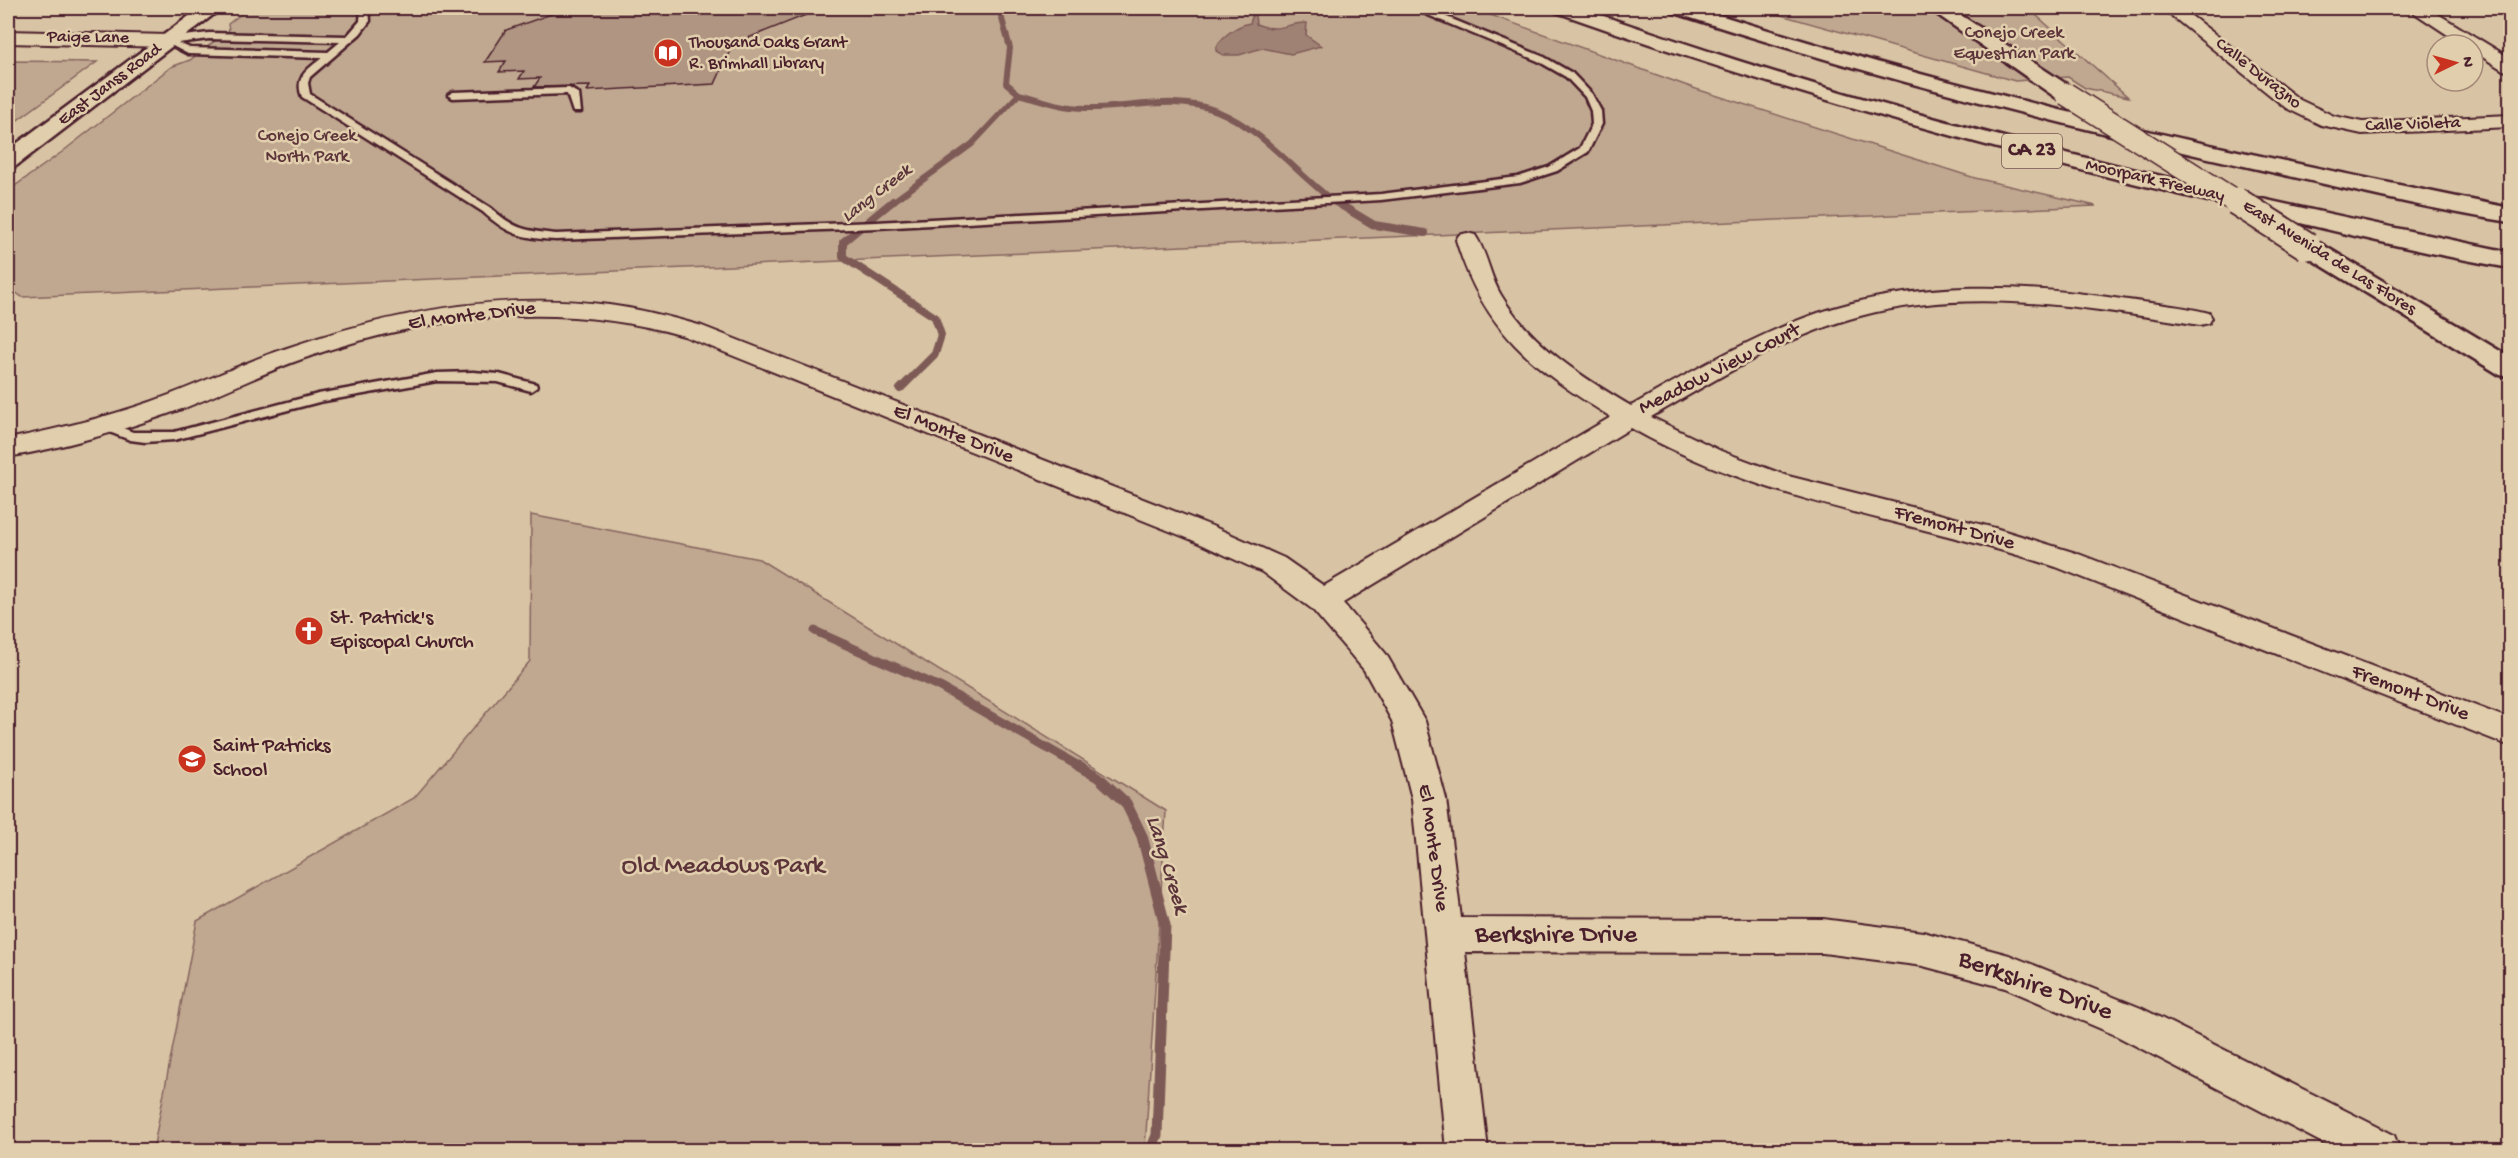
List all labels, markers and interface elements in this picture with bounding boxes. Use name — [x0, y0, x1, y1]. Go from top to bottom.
park label: Conejo Creek Equestrian Park — [1953, 23, 2077, 65]
street label: Paige Lane — [46, 27, 130, 49]
place label: Thousand Oaks Grant R. Brimhall Library — [688, 33, 848, 75]
north arrow — [2425, 33, 2485, 93]
street label: Calle Durazno — [2211, 34, 2305, 114]
library icon: Thousand Oaks Grant R. Brimhall Library — [652, 37, 684, 69]
street label: East Janss Road — [54, 38, 167, 131]
text: N — [2457, 56, 2476, 69]
street label: Calle Violeta — [2365, 113, 2462, 137]
park label: Conejo Creek North Park — [258, 126, 358, 168]
road number: CA 23 — [2002, 134, 2062, 168]
street label: Moorpark Freeway — [2083, 155, 2227, 207]
water label: Lang Creek — [838, 159, 917, 228]
street label: East Avenida de Las Flores — [2238, 196, 2421, 321]
street label: El Monte Drive — [407, 297, 538, 337]
street label: Meadow View Court — [1635, 317, 1807, 422]
street label: El Monte Drive — [889, 399, 1018, 471]
street label: Fremont Drive — [1890, 501, 2018, 557]
place label: St. Patrick's Episcopal Church — [330, 607, 474, 656]
church icon: St. Patrick's Episcopal Church — [293, 615, 325, 647]
street label: Fremont Drive — [2347, 660, 2474, 728]
place label: Saint Patricks School — [213, 735, 332, 784]
school or university icon: Saint Patricks School — [176, 743, 208, 775]
street label: El Monte Drive — [1411, 783, 1453, 914]
water label: Lang Creek — [1139, 813, 1194, 919]
park label: Old Meadows Park — [622, 852, 827, 883]
street label: Berkshire Drive — [1474, 921, 1638, 952]
street label: Berkshire Drive — [1953, 944, 2117, 1029]

